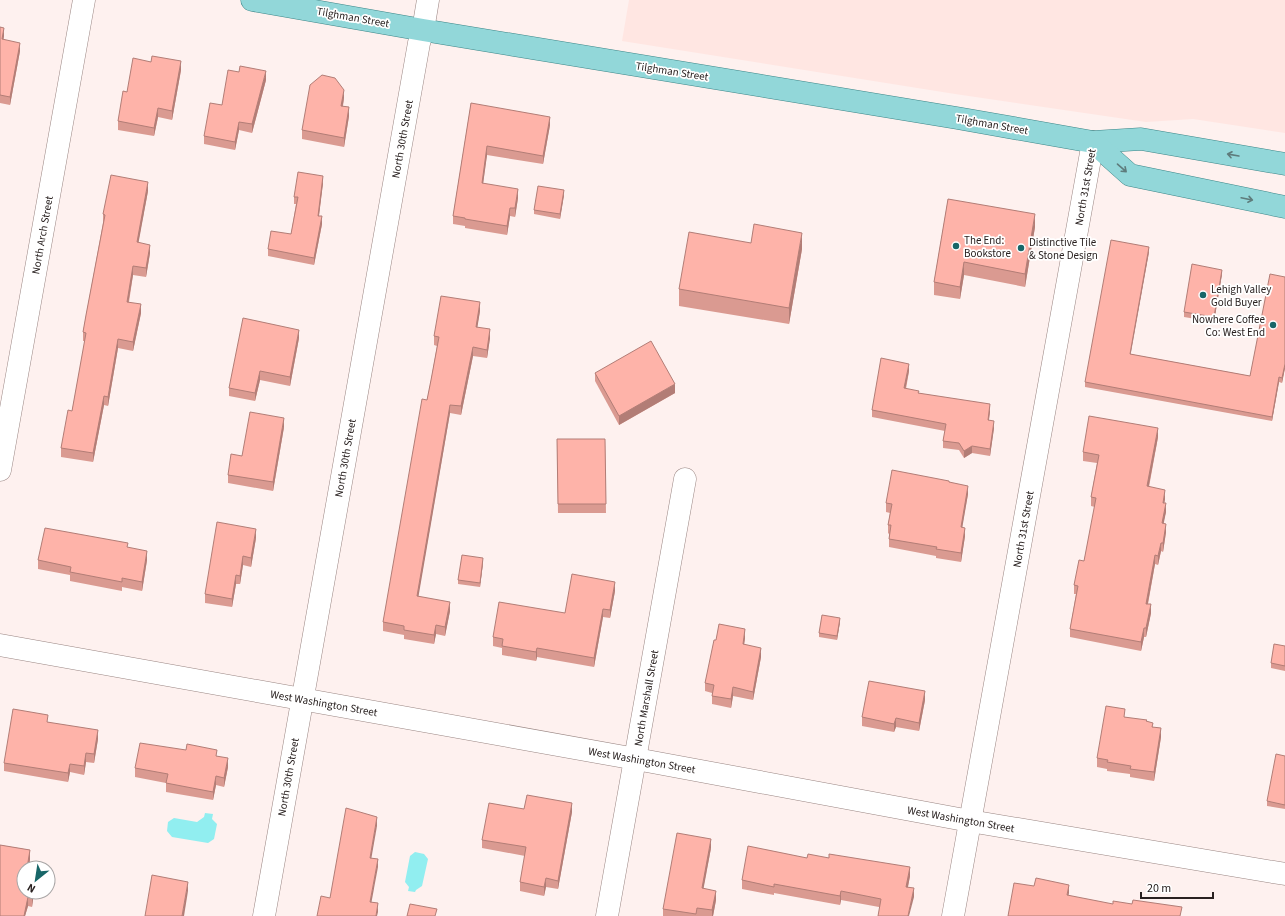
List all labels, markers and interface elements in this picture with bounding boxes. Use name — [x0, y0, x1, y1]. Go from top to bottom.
street label: Tilghman Street — [315, 4, 391, 31]
street label: Tilghman Street — [635, 58, 710, 85]
street label: North 30th Street — [388, 99, 417, 179]
street label: Tilghman Street — [954, 111, 1030, 138]
street label: North 31st Street — [1071, 147, 1100, 227]
one-way arrow — [1227, 150, 1240, 158]
one-way arrow — [1117, 163, 1127, 172]
street label: North Arch Street — [28, 194, 57, 275]
one-way arrow — [1240, 196, 1253, 204]
place label: The End: Bookstore — [964, 233, 1011, 261]
place label: Distinctive Tile & Stone Design — [1029, 235, 1098, 263]
marker: The End: Bookstore — [951, 241, 961, 251]
marker: Distinctive Tile & Stone Design — [1016, 243, 1026, 253]
place label: Lehigh Valley Gold Buyer — [1211, 282, 1271, 310]
marker: Lehigh Valley Gold Buyer — [1198, 290, 1208, 300]
place label: Nowhere Coffee Co: West End — [1192, 312, 1266, 340]
marker: Nowhere Coffee Co: West End — [1268, 320, 1278, 330]
street label: North 30th Street — [331, 418, 360, 498]
street label: North 31st Street — [1009, 489, 1038, 569]
street label: North Marshall Street — [631, 648, 662, 747]
street label: West Washington Street — [269, 687, 379, 720]
street label: North 30th Street — [274, 737, 303, 817]
street label: West Washington Street — [587, 744, 697, 777]
street label: West Washington Street — [906, 803, 1016, 836]
north arrow — [16, 860, 56, 900]
scale bar — [1141, 874, 1213, 900]
text: N — [24, 880, 38, 897]
text: 20 m — [1147, 880, 1171, 897]

